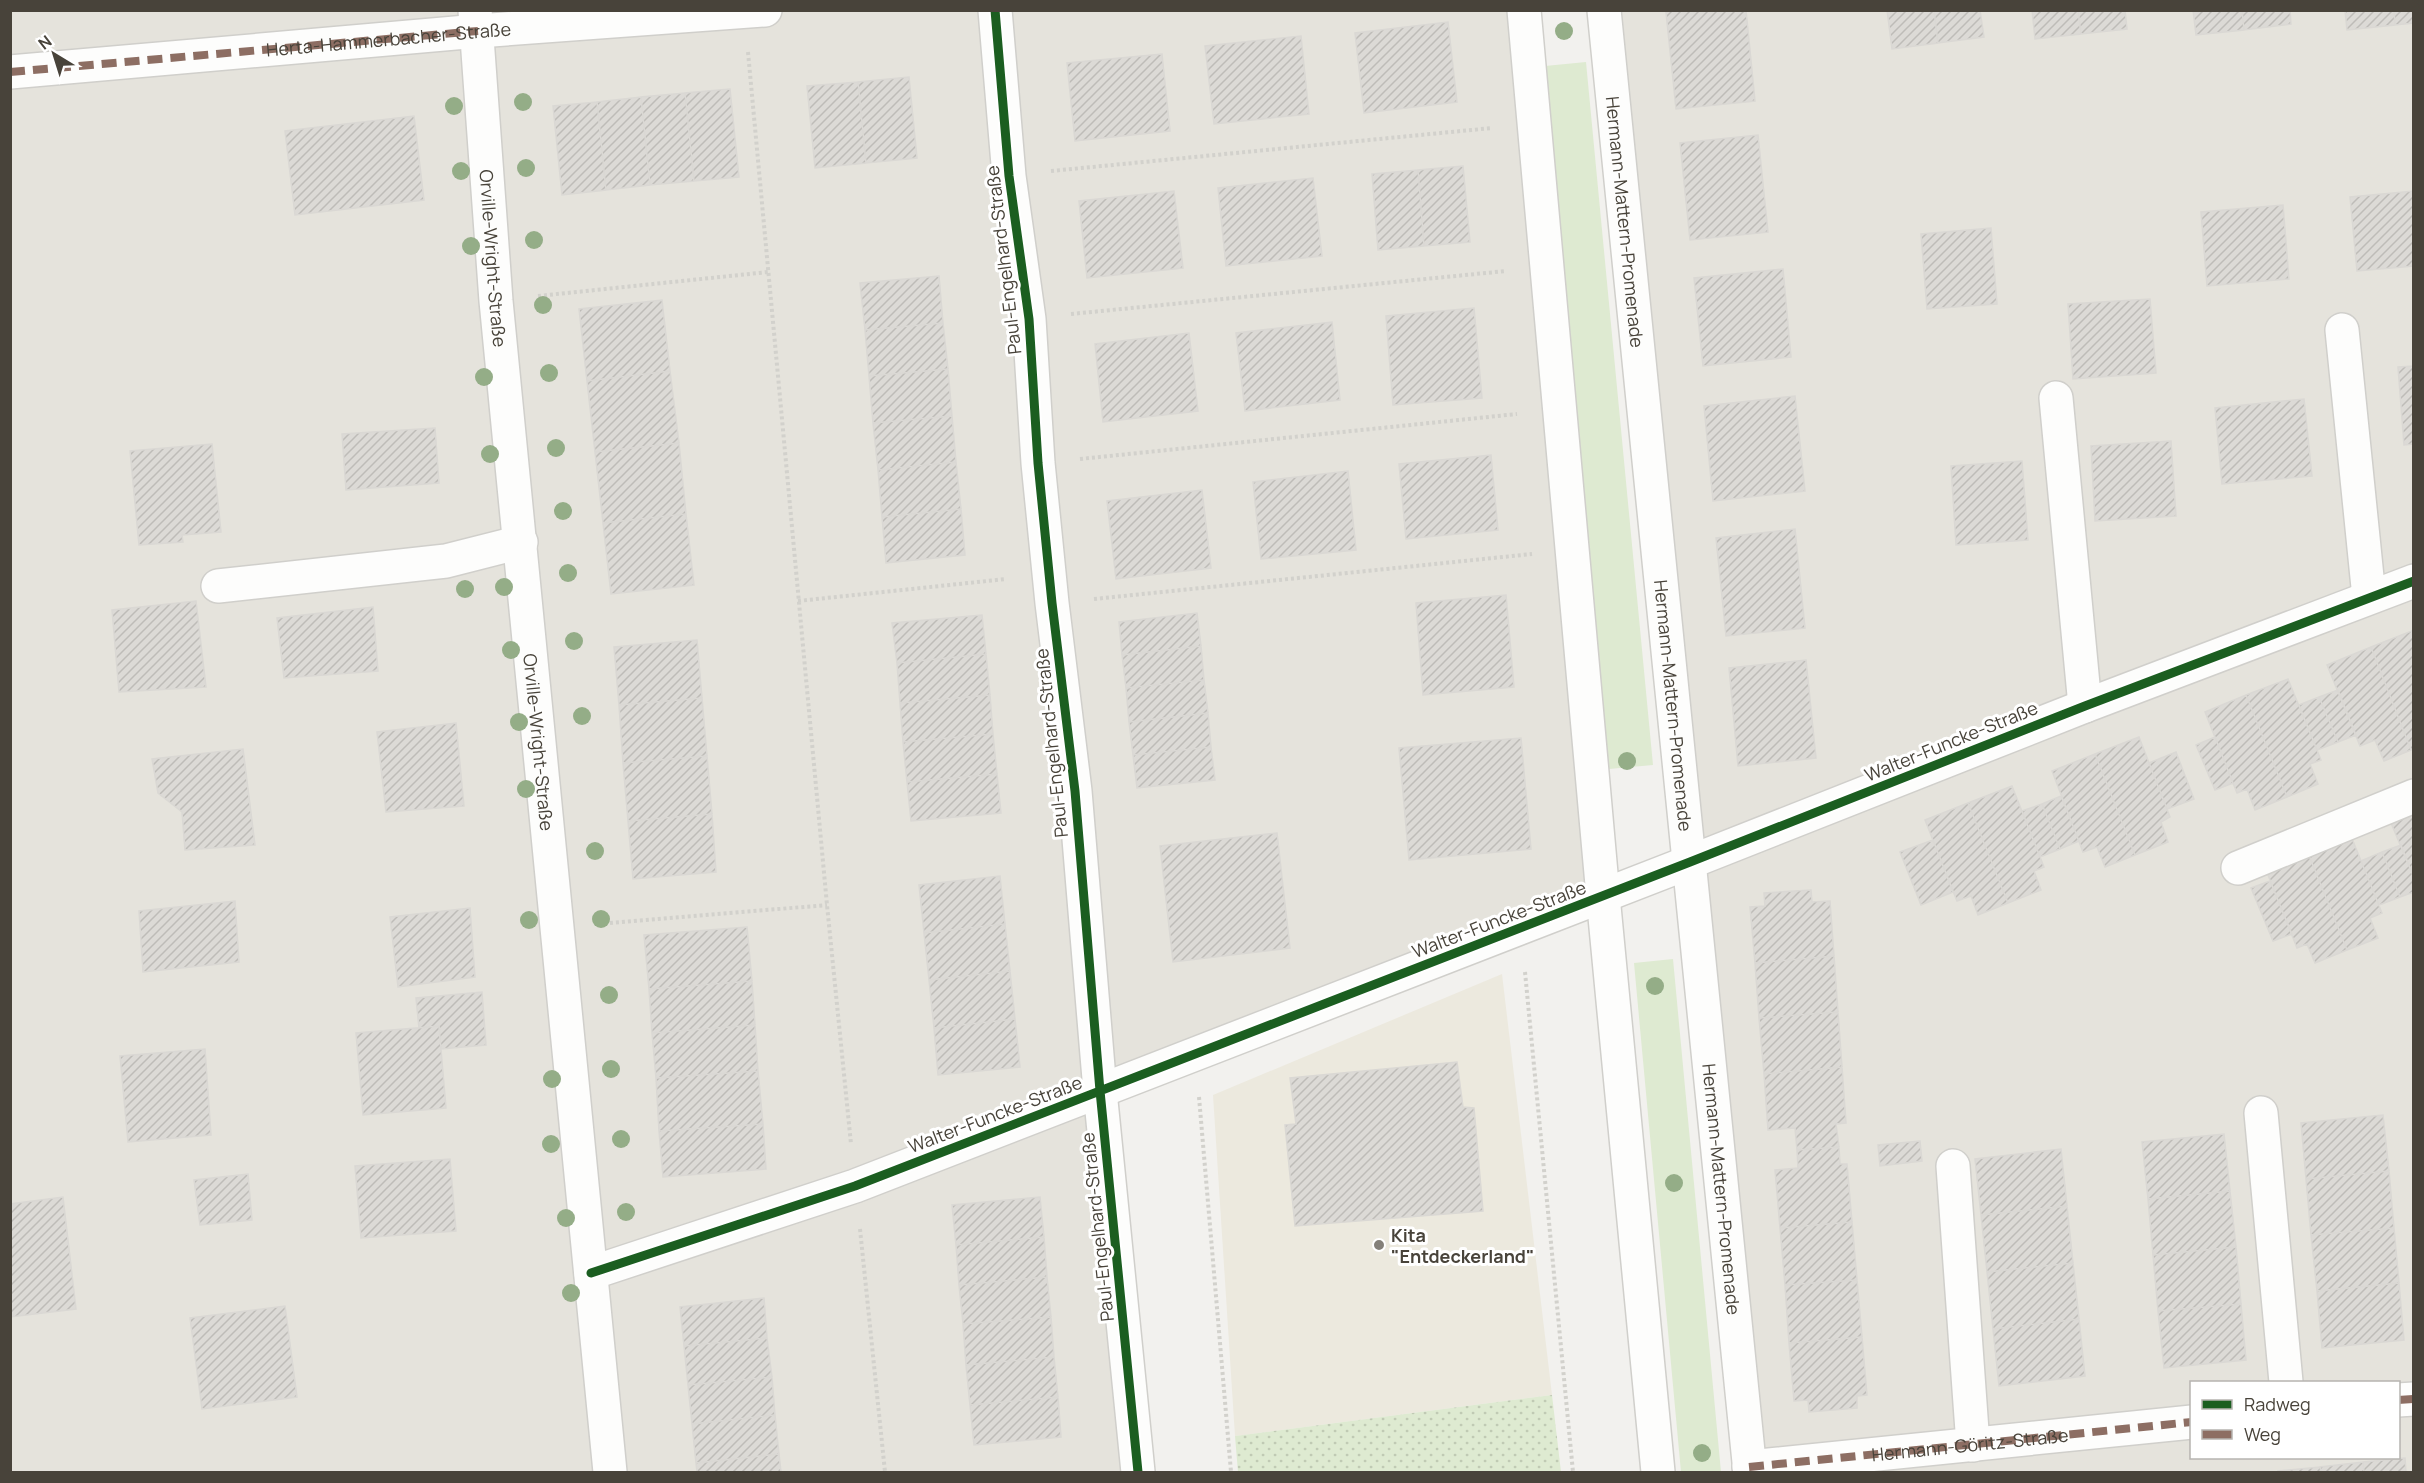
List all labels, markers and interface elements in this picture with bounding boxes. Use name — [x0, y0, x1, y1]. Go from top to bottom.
street label: Herta-Hammerbacher-Straße — [265, 17, 512, 62]
north arrow — [24, 24, 84, 84]
text: N — [33, 30, 56, 54]
street label: Hermann-Mattern-Promenade — [1601, 95, 1650, 349]
street label: Paul-Engelhard-Straße — [979, 164, 1027, 356]
street label: Orville-Wright-Straße — [475, 169, 512, 348]
street label: Hermann-Mattern-Promenade — [1649, 579, 1698, 832]
street label: Paul-Engelhard-Straße — [1029, 647, 1073, 839]
street label: Orville-Wright-Straße — [518, 652, 560, 832]
street label: Walter-Funcke-Straße — [1861, 695, 2041, 787]
street label: Walter-Funcke-Straße — [1409, 875, 1589, 963]
street label: Hermann-Mattern-Promenade — [1697, 1062, 1746, 1316]
street label: Walter-Funcke-Straße — [905, 1070, 1085, 1158]
street label: Paul-Engelhard-Straße — [1075, 1131, 1119, 1323]
place label: Kita "Entdeckerland" — [1391, 1223, 1534, 1268]
marker: Kita "Entdeckerland" — [1372, 1238, 1386, 1252]
legend — [2190, 1381, 2400, 1459]
text: Radweg — [2244, 1392, 2311, 1416]
text: Weg — [2244, 1422, 2281, 1446]
street label: Hermann-Göritz-Straße — [1870, 1423, 2069, 1466]

